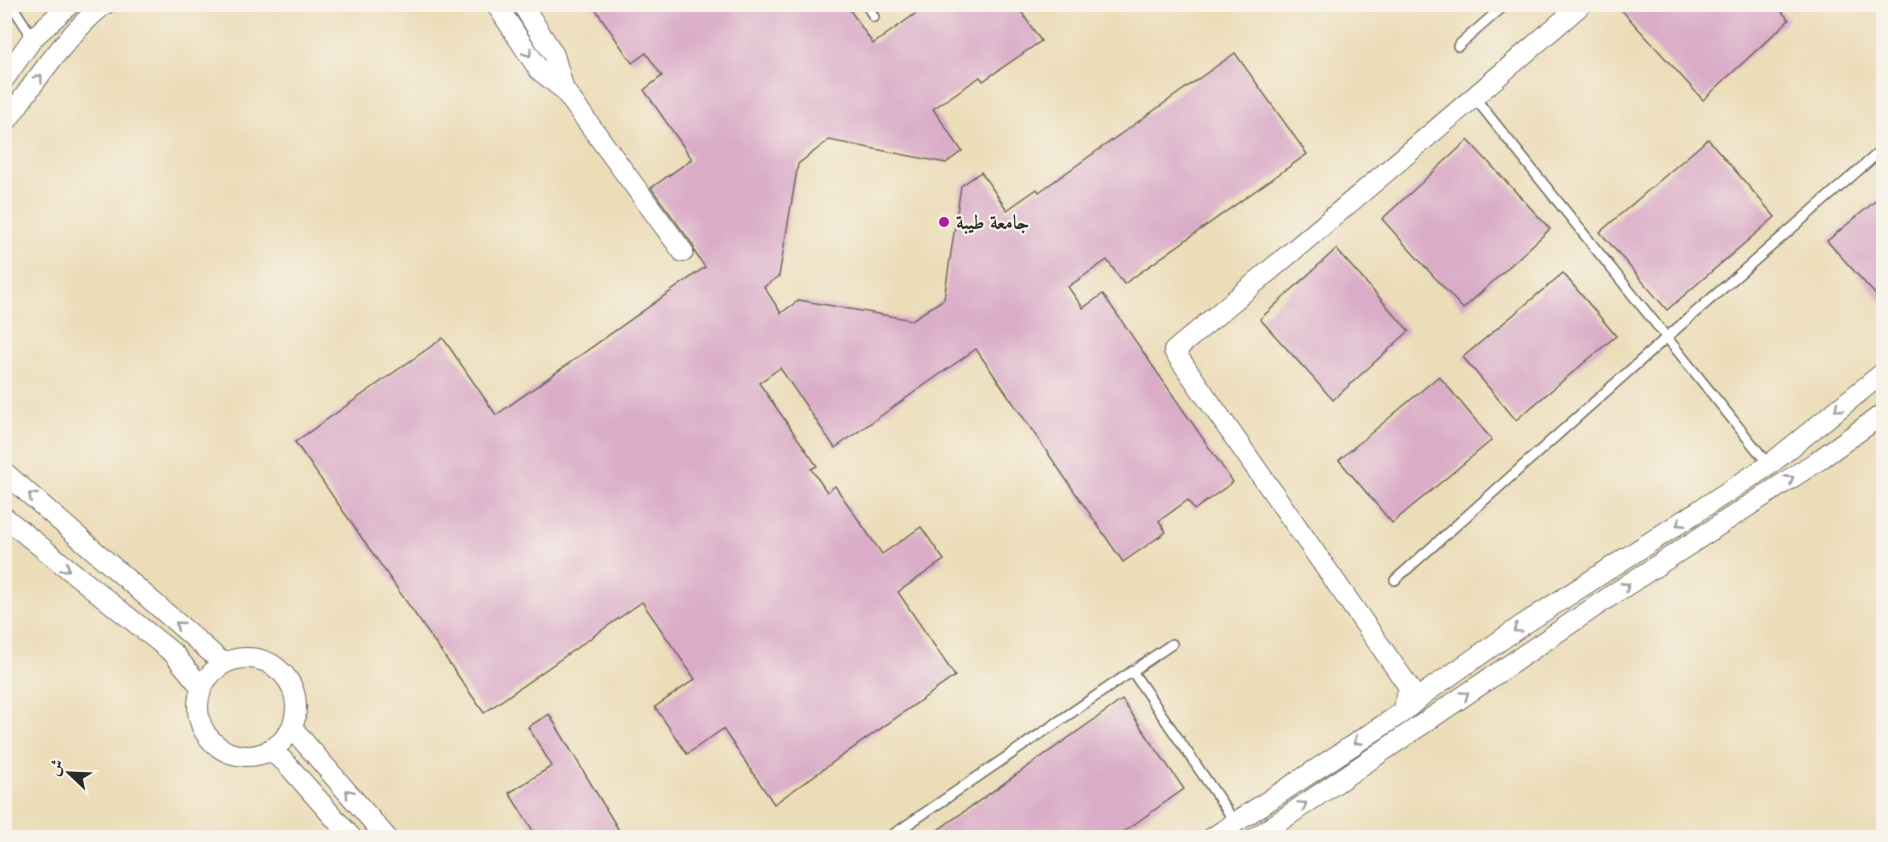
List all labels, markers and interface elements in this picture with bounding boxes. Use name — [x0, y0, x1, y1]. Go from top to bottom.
one-way arrow — [521, 47, 532, 58]
one-way arrow — [31, 73, 42, 84]
place label: جامعة طيبة — [956, 209, 1029, 236]
marker: جامعة طيبة — [937, 215, 951, 229]
one-way arrow — [1833, 401, 1844, 412]
one-way arrow — [1783, 475, 1794, 486]
one-way arrow — [28, 492, 39, 503]
one-way arrow — [1676, 515, 1686, 527]
one-way arrow — [59, 560, 70, 571]
one-way arrow — [1620, 582, 1631, 593]
one-way arrow — [175, 621, 186, 632]
one-way arrow — [1512, 622, 1523, 633]
one-way arrow — [1458, 691, 1469, 702]
one-way arrow — [1353, 734, 1364, 745]
north arrow — [39, 743, 99, 803]
text: ش — [43, 756, 69, 779]
one-way arrow — [345, 789, 356, 800]
one-way arrow — [1297, 801, 1308, 812]

